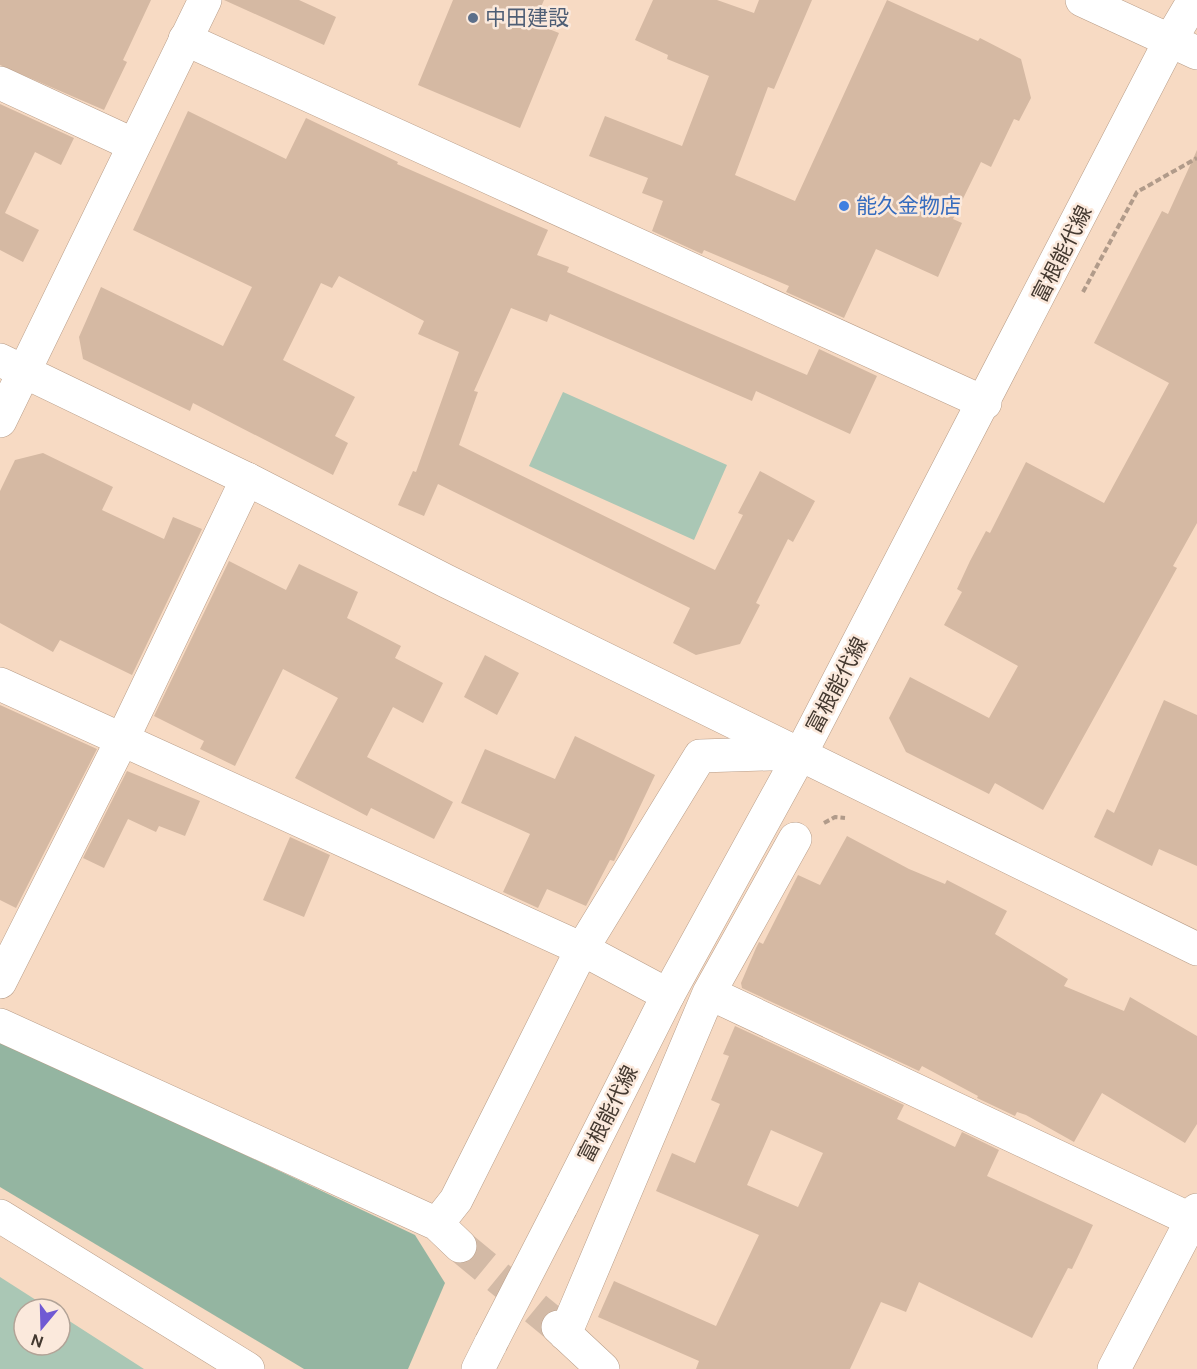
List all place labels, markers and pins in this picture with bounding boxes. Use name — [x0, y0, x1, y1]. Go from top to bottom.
place label: 中田建設 — [485, 4, 569, 32]
marker: 中田建設 — [466, 11, 480, 25]
place label: 能久金物店 — [856, 192, 961, 220]
marker: 能久金物店 — [837, 199, 851, 213]

